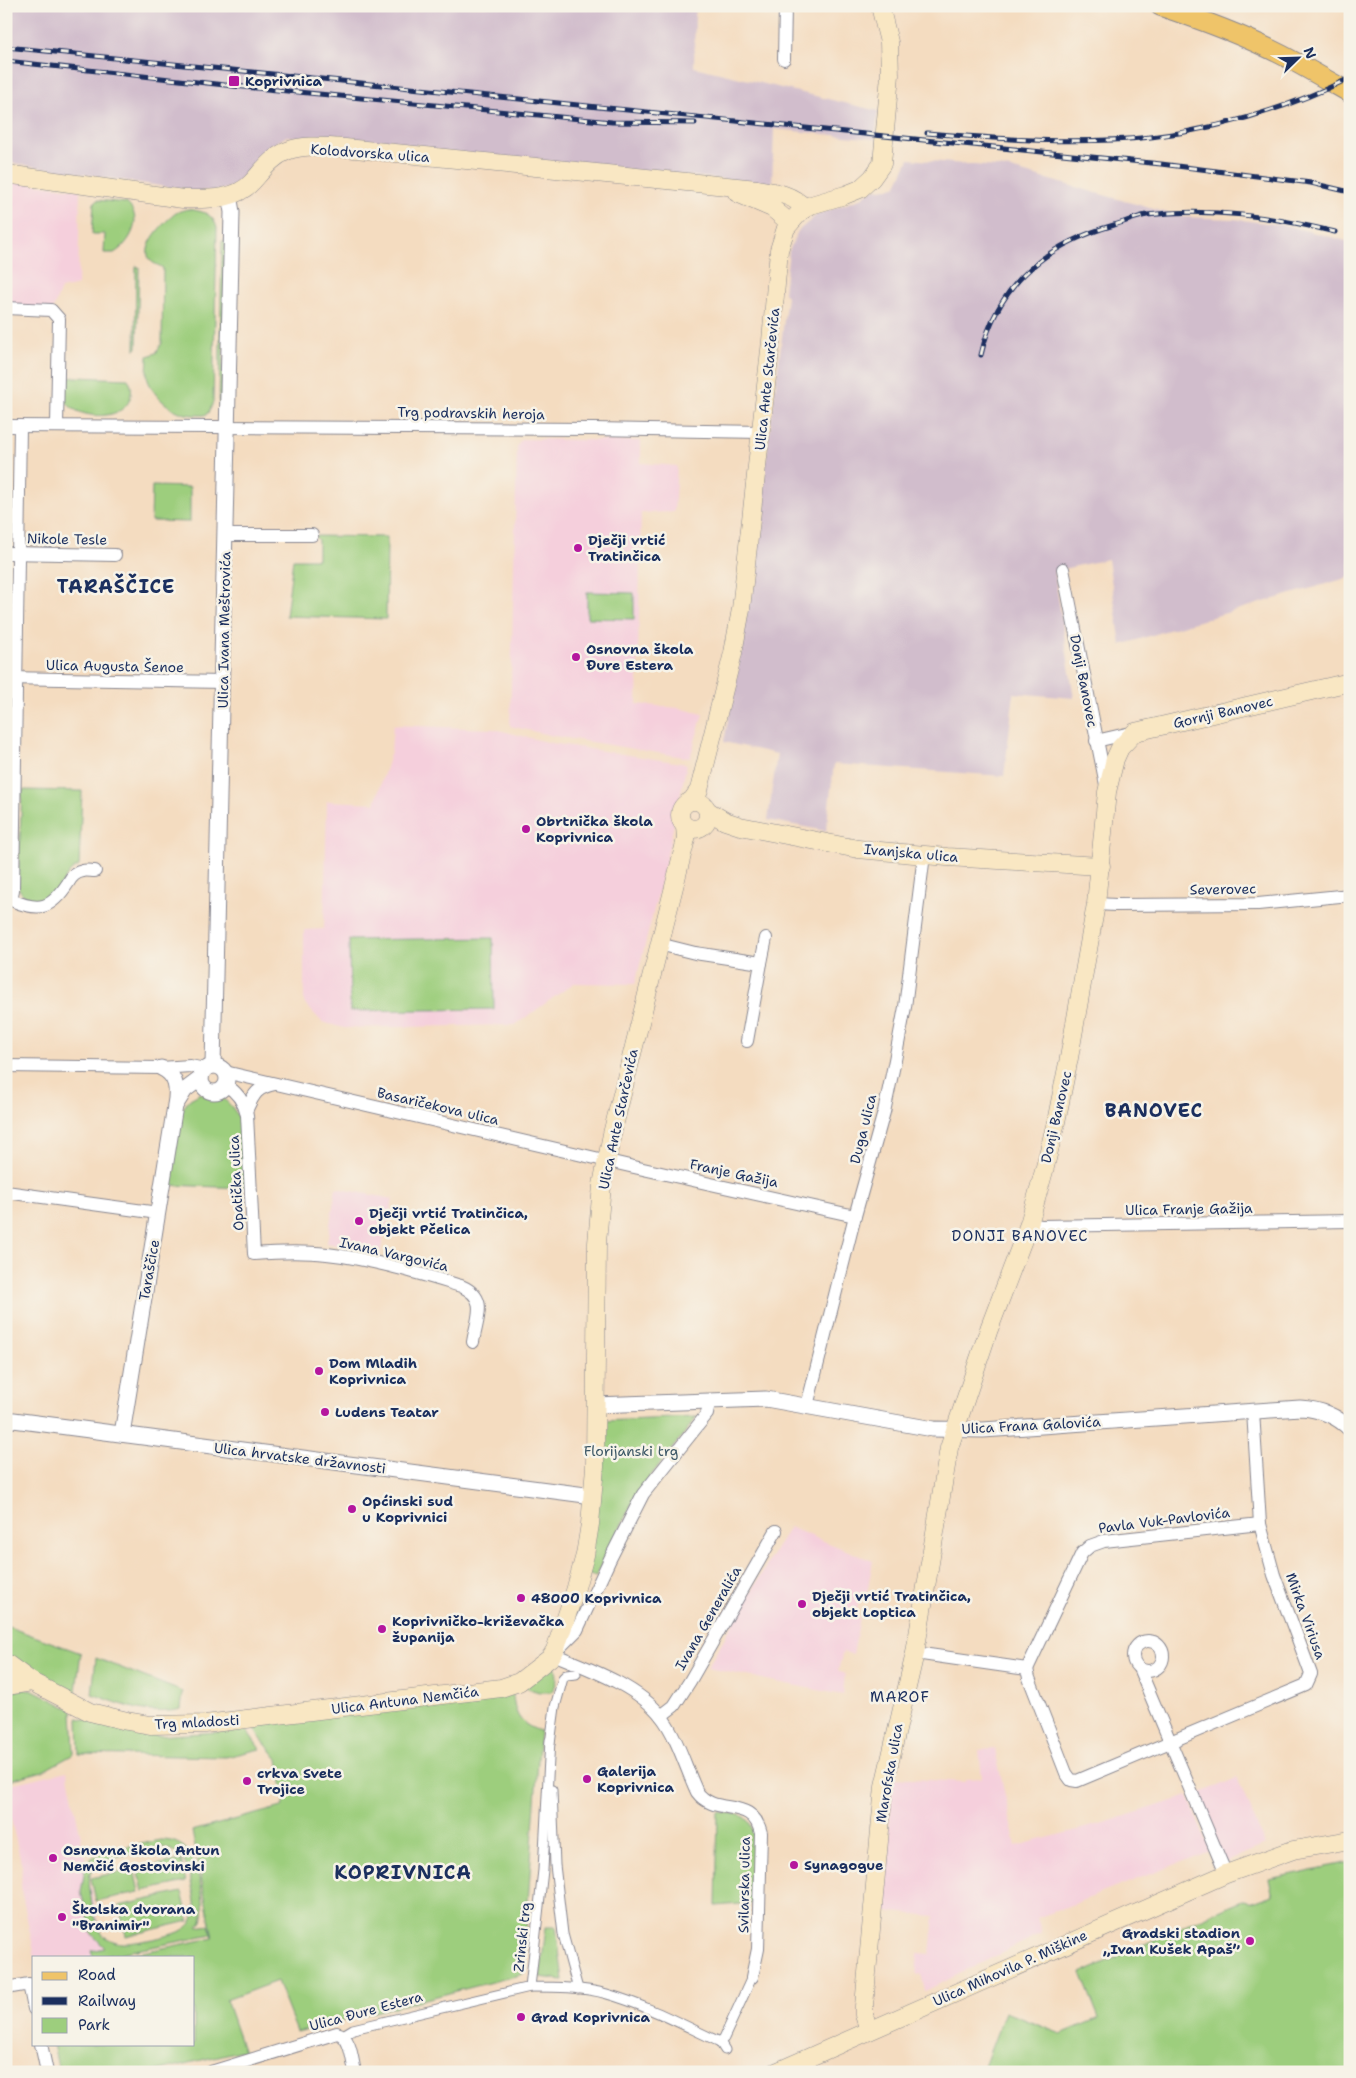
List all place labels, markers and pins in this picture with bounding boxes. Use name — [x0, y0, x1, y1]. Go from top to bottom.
place label: Koprivnica — [245, 72, 322, 90]
marker: Koprivnica — [227, 74, 241, 88]
place label: Dječji vrtić Tratinčica — [588, 531, 665, 565]
marker: Dječji vrtić Tratinčica — [572, 542, 584, 554]
place label: Osnovna škola Đure Estera — [586, 640, 694, 674]
marker: Osnovna škola Đure Estera — [570, 651, 582, 663]
place label: Obrtnička škola Koprivnica — [536, 812, 653, 846]
marker: Obrtnička škola Koprivnica — [520, 823, 532, 835]
place label: Dječji vrtić Tratinčica, objekt Pčelica — [369, 1204, 528, 1238]
marker: Dječji vrtić Tratinčica, objekt Pčelica — [353, 1215, 365, 1227]
place label: Dom Mladih Koprivnica — [329, 1354, 417, 1388]
marker: Dom Mladih Koprivnica — [313, 1365, 325, 1377]
place label: Ludens Teatar — [335, 1403, 439, 1421]
marker: Ludens Teatar — [319, 1406, 331, 1418]
place label: Općinski sud u Koprivnici — [362, 1492, 453, 1526]
marker: Općinski sud u Koprivnici — [346, 1503, 358, 1515]
place label: Dječji vrtić Tratinčica, objekt Loptica — [812, 1587, 971, 1621]
place label: 48000 Koprivnica — [531, 1589, 662, 1607]
marker: 48000 Koprivnica — [515, 1592, 527, 1604]
marker: Dječji vrtić Tratinčica, objekt Loptica — [796, 1598, 808, 1610]
place label: Koprivničko-križevačka županija — [392, 1612, 564, 1646]
marker: Koprivničko-križevačka županija — [376, 1623, 388, 1635]
place label: Galerija Koprivnica — [597, 1762, 674, 1796]
place label: crkva Svete Trojice — [257, 1764, 342, 1798]
marker: Galerija Koprivnica — [581, 1773, 593, 1785]
marker: crkva Svete Trojice — [241, 1775, 253, 1787]
place label: Osnovna škola Antun Nemčić Gostovinski — [63, 1841, 220, 1875]
marker: Osnovna škola Antun Nemčić Gostovinski — [47, 1852, 59, 1864]
place label: Synagogue — [804, 1856, 883, 1874]
marker: Synagogue — [788, 1859, 800, 1871]
place label: Školska dvorana "Branimir" — [72, 1900, 196, 1934]
marker: Školska dvorana "Branimir" — [56, 1911, 68, 1923]
place label: Gradski stadion „Ivan Kušek Apaš” — [1103, 1924, 1240, 1958]
marker: Gradski stadion „Ivan Kušek Apaš” — [1244, 1935, 1256, 1947]
place label: Grad Koprivnica — [531, 2008, 651, 2026]
marker: Grad Koprivnica — [515, 2011, 527, 2023]

